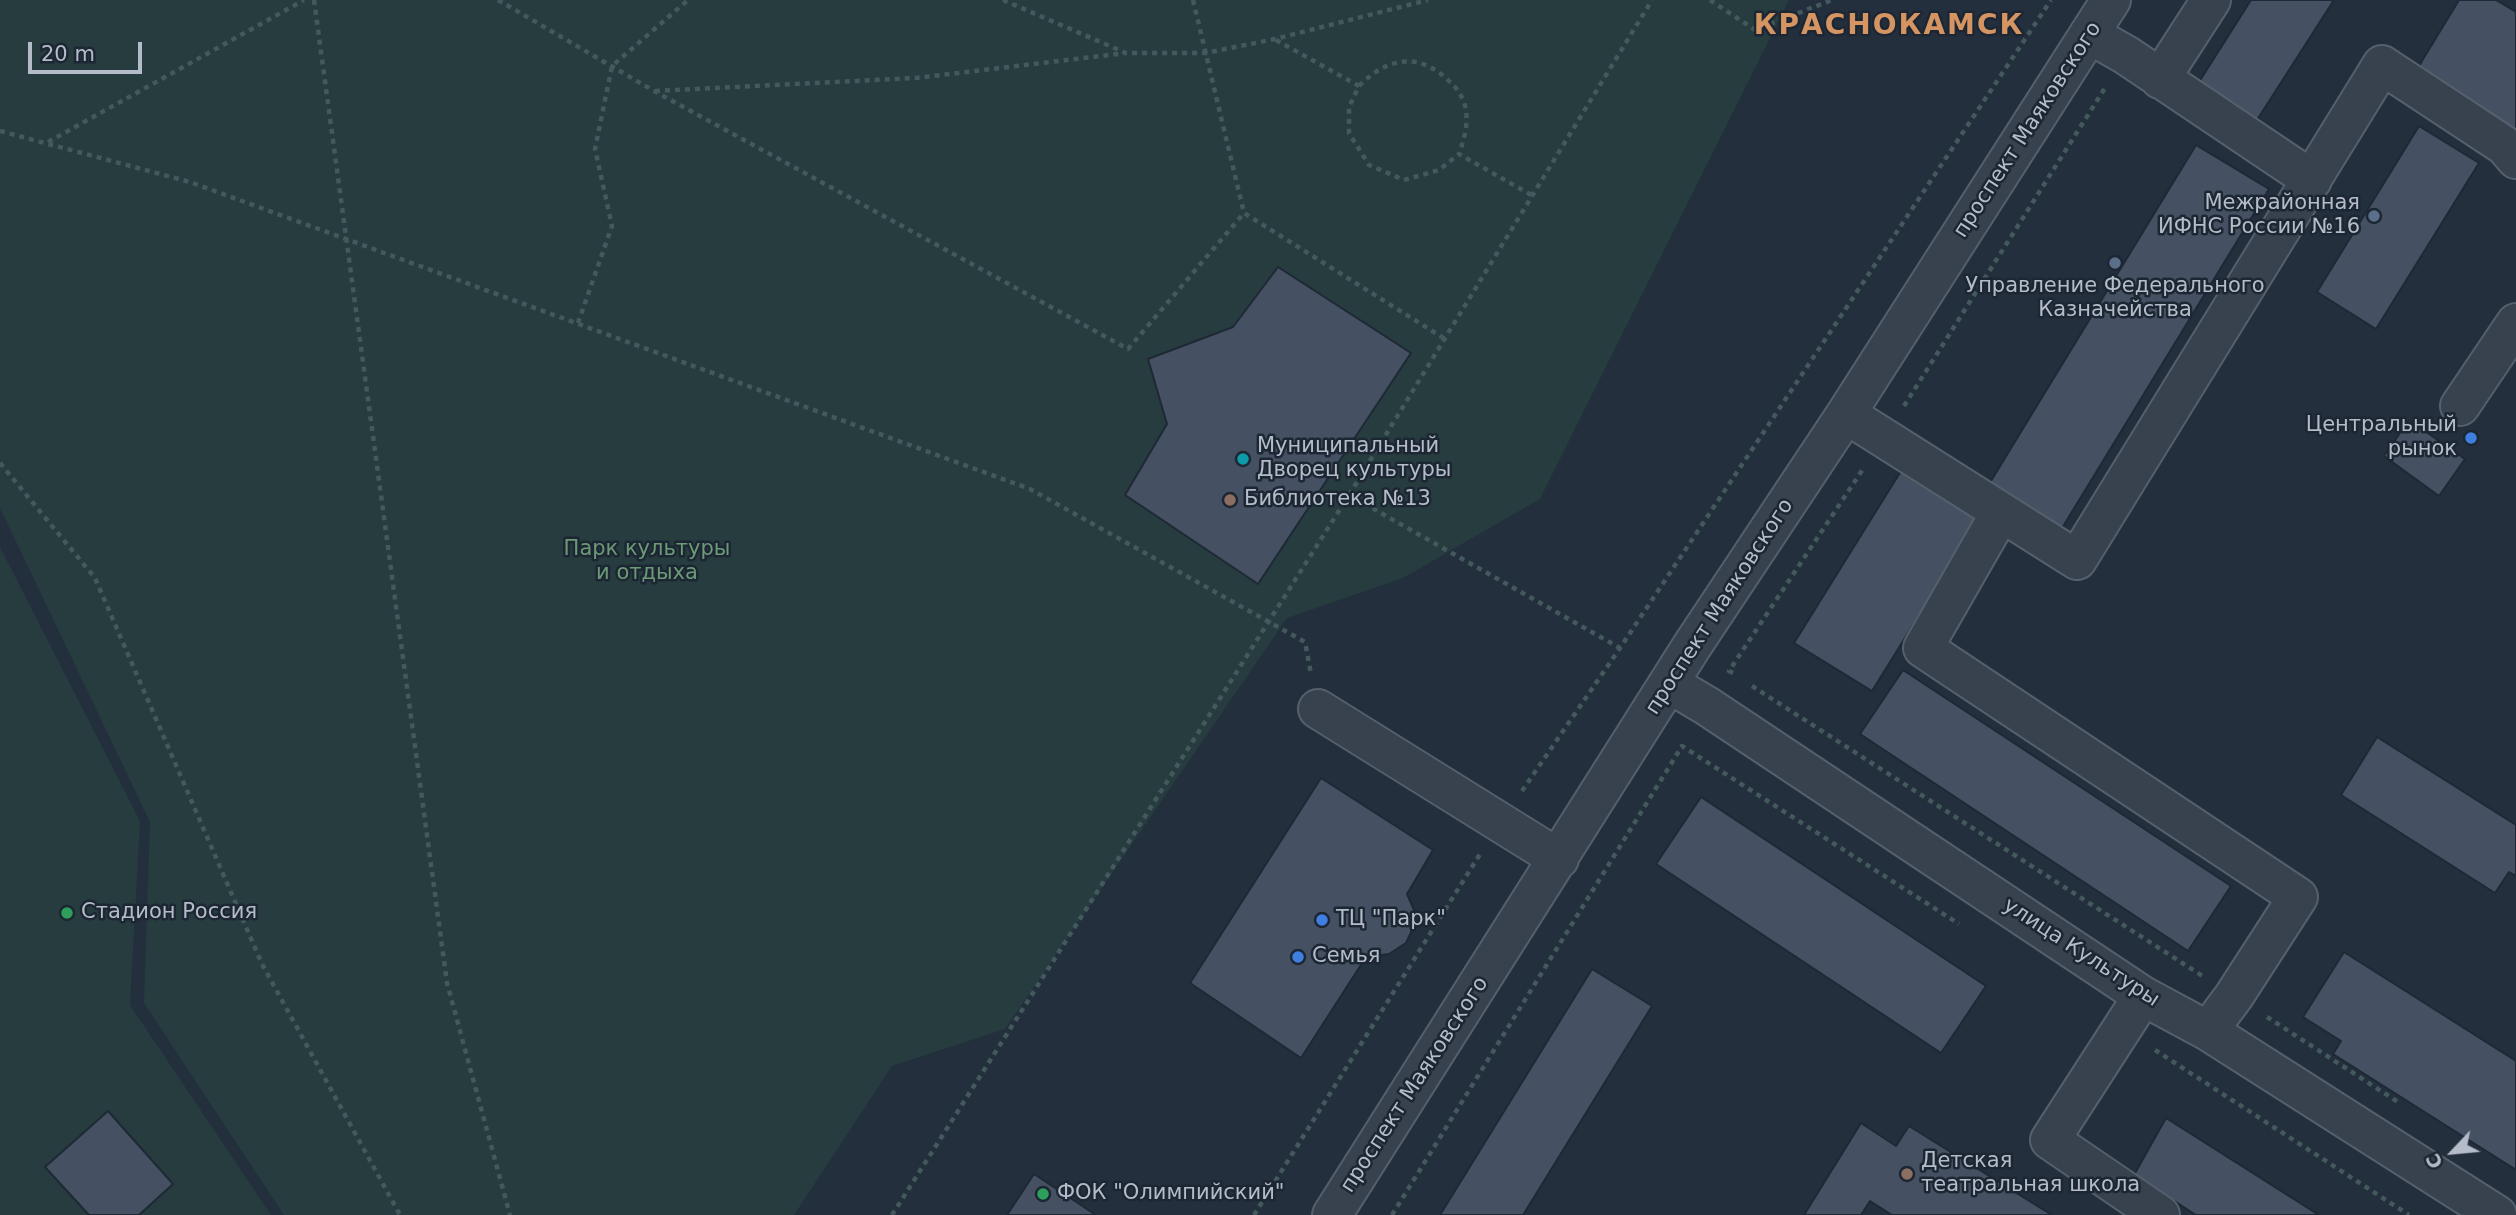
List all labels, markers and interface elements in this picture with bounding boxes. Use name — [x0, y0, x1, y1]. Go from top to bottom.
district label: КРАСНОКАМСК — [1755, 10, 2023, 44]
street label: проспект Маяковского — [1949, 17, 2107, 243]
scale bar — [32, 28, 145, 72]
text: 20 m — [41, 42, 95, 66]
place label: Межрайонная ИФНС России №16 — [2158, 191, 2360, 241]
marker: Межрайонная ИФНС России №16 — [2366, 208, 2382, 224]
marker: Управление Федерального Казначейства — [2107, 255, 2123, 271]
place label: Управление Федерального Казначейства — [1965, 274, 2265, 324]
place label: Центральный рынок — [2306, 413, 2457, 463]
marker: Центральный рынок — [2463, 430, 2479, 446]
place label: Муниципальный Дворец культуры — [1257, 434, 1451, 484]
marker: Муниципальный Дворец культуры — [1235, 451, 1251, 467]
place label: Библиотека №13 — [1244, 487, 1431, 513]
marker: Библиотека №13 — [1222, 492, 1238, 508]
street label: проспект Маяковского — [1641, 494, 1799, 720]
park label: Парк культуры и отдыха — [564, 537, 730, 587]
street label: улица Культуры — [1998, 893, 2164, 1013]
place label: Стадион Россия — [81, 900, 257, 926]
marker: Стадион Россия — [59, 905, 75, 921]
place label: ТЦ "Парк" — [1336, 907, 1446, 933]
marker: ТЦ "Парк" — [1314, 912, 1330, 928]
place label: Семья — [1312, 944, 1380, 970]
marker: Семья — [1290, 949, 1306, 965]
street label: проспект Маяковского — [1336, 972, 1494, 1198]
north arrow — [2418, 1117, 2488, 1187]
place label: Детская театральная школа — [1921, 1149, 2140, 1199]
text: С — [2421, 1150, 2447, 1172]
marker: Детская театральная школа — [1899, 1166, 1915, 1182]
place label: ФОК "Олимпийский" — [1057, 1181, 1285, 1207]
marker: ФОК "Олимпийский" — [1035, 1186, 1051, 1202]

